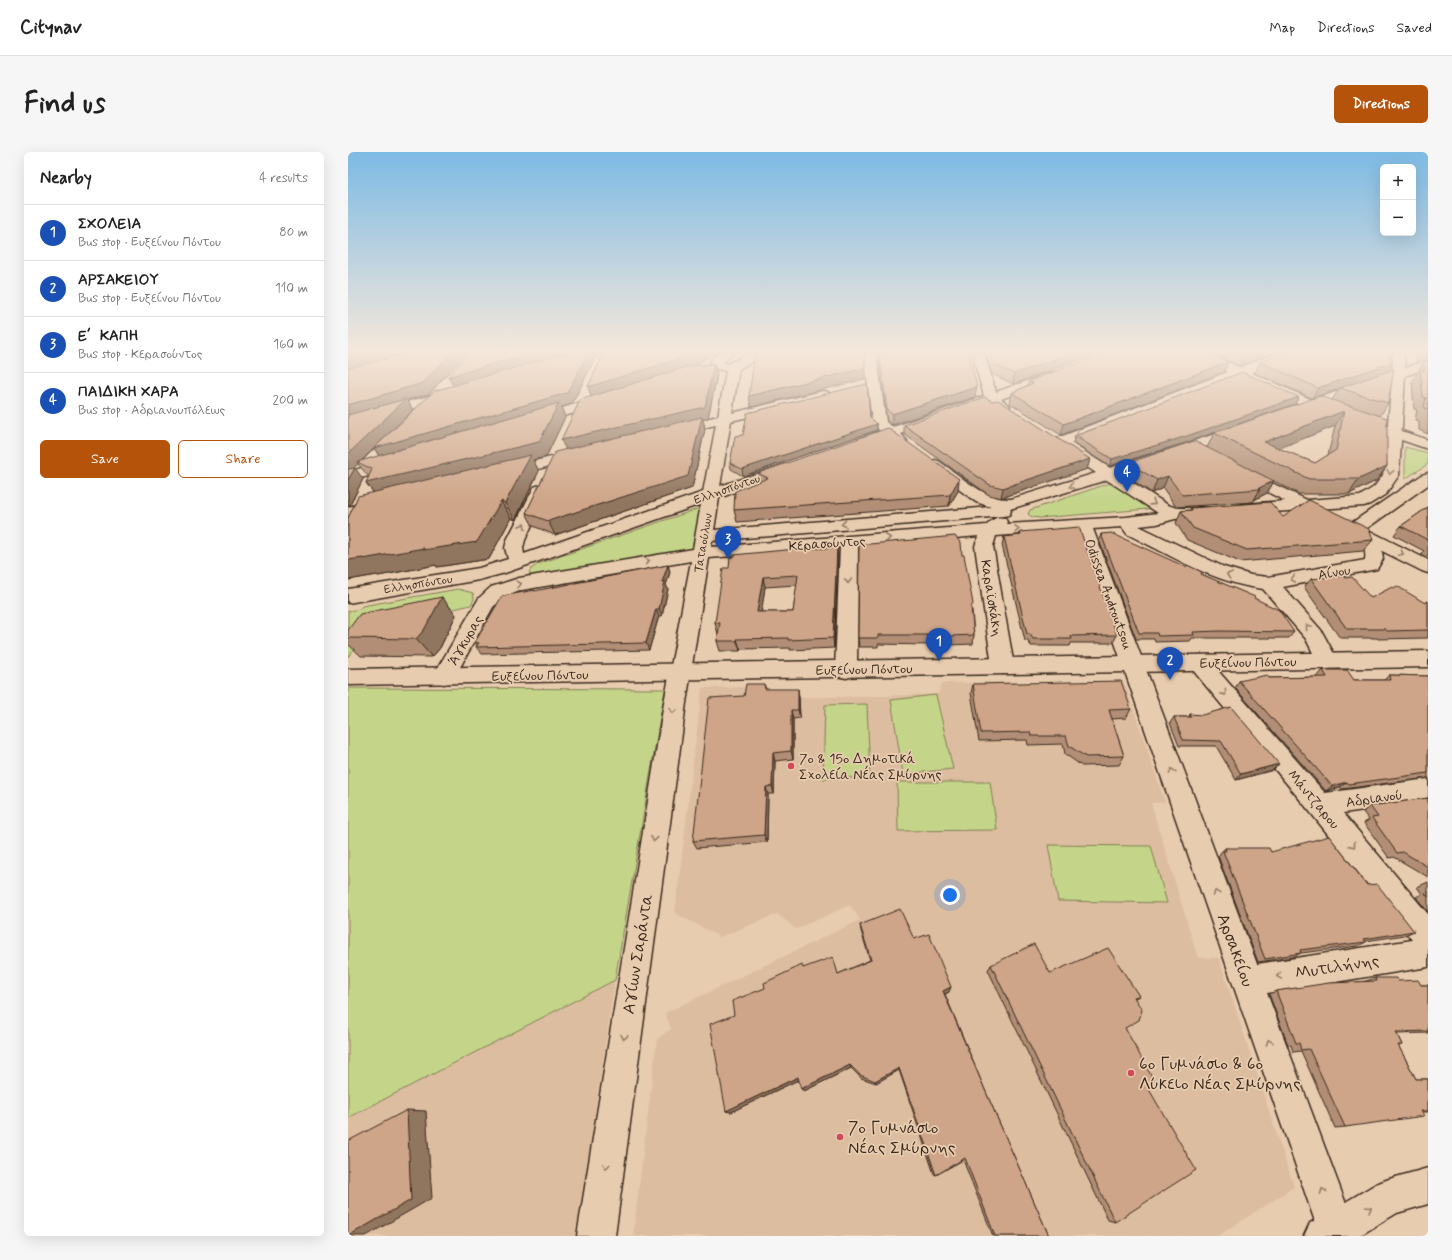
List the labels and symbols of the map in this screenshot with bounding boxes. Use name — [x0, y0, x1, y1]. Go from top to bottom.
one-way arrow — [1074, 431, 1081, 439]
pin: 4 — [1114, 459, 1140, 492]
one-way arrow — [1387, 469, 1395, 475]
street label: Ελλησπόντου — [692, 471, 763, 509]
one-way arrow — [1069, 481, 1076, 490]
one-way arrow — [1149, 498, 1156, 506]
street label: Ταταούλων — [691, 512, 717, 574]
one-way arrow — [841, 519, 847, 528]
one-way arrow — [518, 523, 526, 530]
one-way arrow — [1014, 524, 1020, 533]
pin: 3 — [715, 526, 741, 559]
street label: Κερασούντος — [788, 532, 866, 556]
one-way arrow — [885, 534, 891, 543]
street label: Odissea Androutsou — [1080, 537, 1137, 652]
one-way arrow — [1396, 549, 1404, 556]
one-way arrow — [644, 558, 650, 566]
street label: Καραϊσκάκη — [976, 558, 1006, 638]
street label: Αίνου — [1316, 561, 1352, 585]
one-way arrow — [1226, 571, 1233, 580]
street label: Ελλησπόντου — [383, 572, 454, 598]
one-way arrow — [1290, 574, 1296, 582]
one-way arrow — [844, 578, 852, 584]
one-way arrow — [516, 581, 522, 589]
street label: Άγκυρας — [444, 612, 487, 669]
one-way arrow — [1305, 625, 1312, 632]
pin: 1 — [926, 628, 952, 661]
pin: 2 — [1157, 647, 1183, 680]
street label: Ευξείνου Πόντου — [1199, 653, 1297, 673]
street label: Ευξείνου Πόντου — [815, 660, 913, 680]
street label: Ευξείνου Πόντου — [491, 666, 589, 686]
one-way arrow — [1219, 688, 1226, 695]
one-way arrow — [669, 708, 678, 714]
place label: 7ο & 15ο Δημοτικά Σχολεία Νέας Σμύρνης — [799, 750, 942, 784]
marker: 7ο & 15ο Δημοτικά Σχολεία Νέας Σμύρνης — [786, 761, 796, 771]
street label: Μάντζαρου — [1283, 766, 1343, 833]
one-way arrow — [1169, 767, 1177, 774]
street label: Αδριανού — [1345, 786, 1404, 812]
one-way arrow — [650, 836, 659, 842]
one-way arrow — [1349, 841, 1356, 848]
your location — [940, 885, 960, 905]
one-way arrow — [1212, 890, 1220, 897]
street label: Αγίων Σαράντα — [618, 892, 658, 1016]
street label: Αρσακείου — [1212, 911, 1259, 990]
street label: Μυτιλήνης — [1294, 949, 1381, 984]
one-way arrow — [1276, 971, 1282, 980]
one-way arrow — [620, 1034, 629, 1040]
one-way arrow — [1265, 1039, 1274, 1046]
place label: 6ο Γυμνάσιο & 6ο Λύκειο Νέας Σμύρνης — [1139, 1053, 1301, 1095]
marker: 6ο Γυμνάσιο & 6ο Λύκειο Νέας Σμύρνης — [1126, 1068, 1136, 1078]
place label: 7ο Γυμνάσιο Νέας Σμύρνης — [848, 1117, 956, 1159]
marker: 7ο Γυμνάσιο Νέας Σμύρνης — [835, 1132, 845, 1142]
one-way arrow — [601, 1163, 610, 1169]
one-way arrow — [1319, 1187, 1327, 1194]
one-way arrow — [1365, 1206, 1372, 1213]

